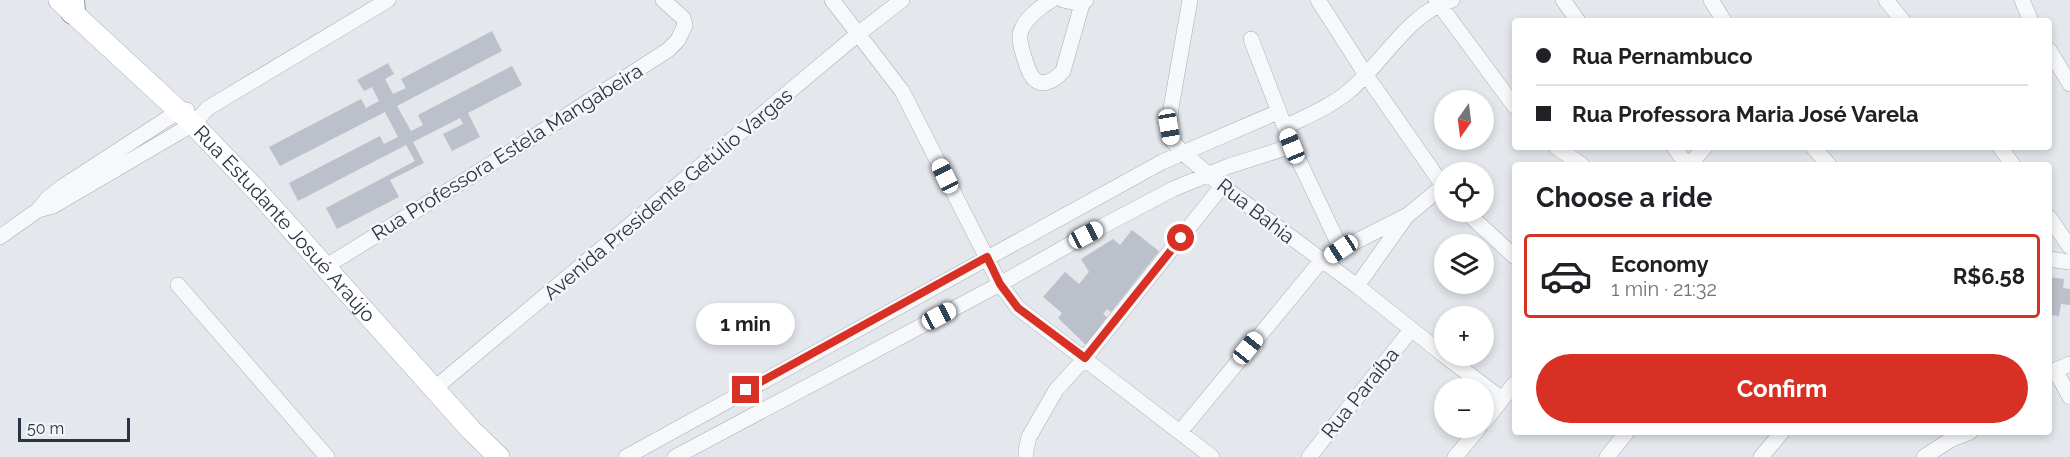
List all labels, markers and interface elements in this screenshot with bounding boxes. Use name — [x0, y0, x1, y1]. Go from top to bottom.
text: Rua Pernambuco — [1572, 43, 1753, 69]
street label: Rua Professora Estela Mangabeira — [367, 58, 647, 246]
street label: Avenida Presidente Getúlio Vargas — [539, 83, 797, 305]
north arrow — [1434, 90, 1494, 150]
map controls — [1434, 90, 1494, 438]
text: Rua Professora Maria José Varela — [1572, 101, 1919, 127]
car — [1157, 108, 1181, 146]
street label: Rua Estudante Josué Araújo — [189, 120, 381, 327]
car — [1277, 126, 1307, 166]
car — [929, 156, 961, 196]
button: locate — [1434, 162, 1494, 222]
street label: Rua Bahia — [1212, 173, 1300, 249]
text: Choose a ride — [1536, 182, 1712, 213]
car — [1066, 219, 1106, 251]
route start — [1167, 224, 1194, 251]
car — [1321, 232, 1361, 266]
button: layers — [1434, 234, 1494, 294]
icon: car — [1539, 249, 1593, 303]
text: Economy — [1611, 251, 1709, 277]
text: R$6.58 — [1953, 263, 2025, 289]
text: 1 min · 21:32 — [1611, 277, 1717, 301]
car — [919, 300, 959, 332]
callout: 1 min — [696, 303, 795, 345]
button: + — [1434, 306, 1494, 366]
text: 1 min — [720, 312, 771, 336]
car — [1230, 328, 1266, 368]
street label: Rua Paraíba — [1316, 343, 1404, 443]
button: Confirm — [1536, 354, 2028, 423]
route end — [732, 376, 759, 403]
button: − — [1434, 378, 1494, 438]
scale bar — [18, 415, 130, 442]
text: 50 m — [27, 419, 64, 438]

